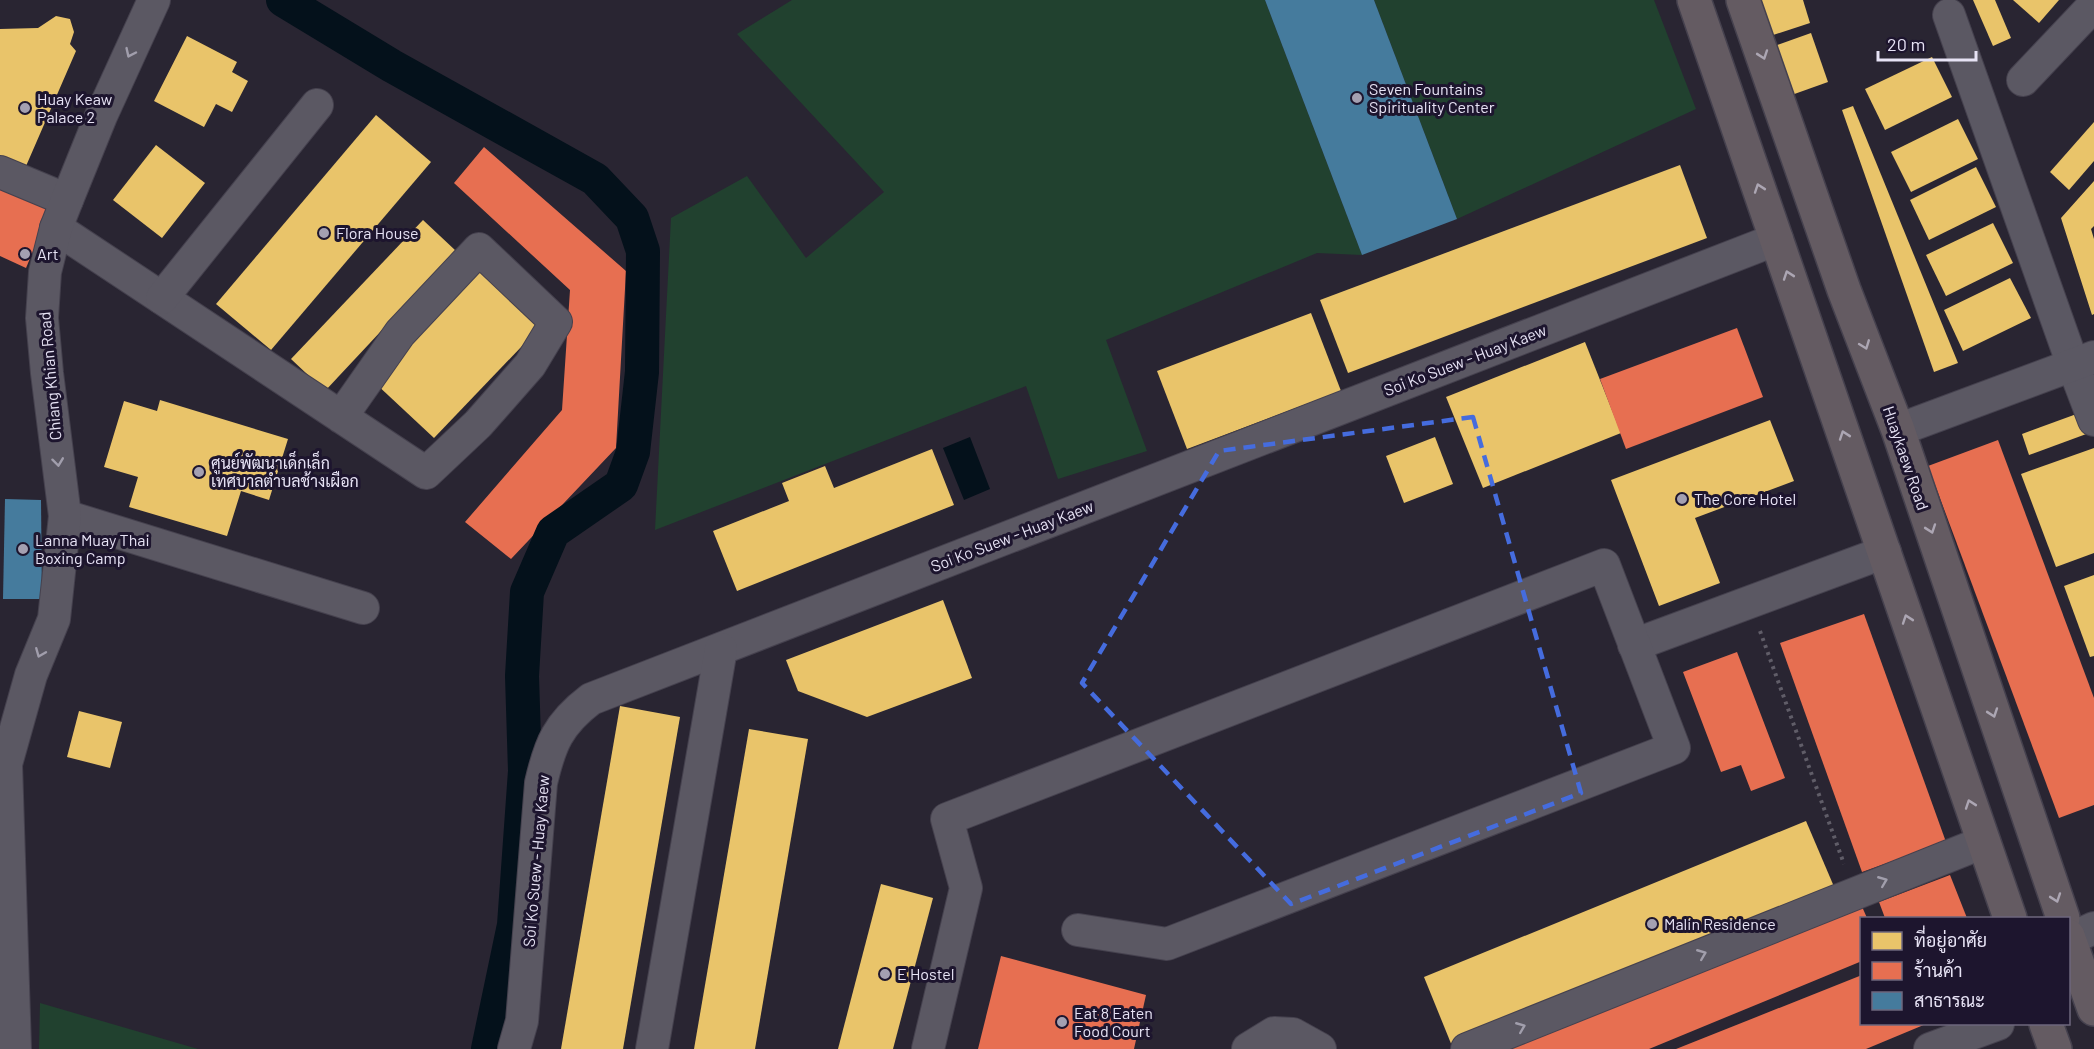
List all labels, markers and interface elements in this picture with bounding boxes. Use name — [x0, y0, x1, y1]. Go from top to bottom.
scale bar — [1878, 24, 1976, 62]
text: 20 m — [1887, 33, 1925, 55]
one-way arrow — [125, 47, 137, 58]
one-way arrow — [1755, 49, 1768, 60]
place label: Seven Fountains Spirituality Center — [1369, 79, 1495, 116]
place label: Huay Keaw Palace 2 — [37, 89, 113, 126]
marker: Seven Fountains Spirituality Center — [1350, 91, 1364, 105]
marker: Huay Keaw Palace 2 — [18, 101, 32, 115]
one-way arrow — [1753, 183, 1766, 194]
place label: Flora House — [336, 223, 419, 242]
marker: Flora House — [317, 226, 331, 240]
place label: Art — [37, 244, 59, 263]
marker: Art — [18, 247, 32, 261]
one-way arrow — [1783, 270, 1796, 281]
street label: Chiang Khian Road — [34, 311, 65, 441]
street label: Soi Ko Suew - Huay Kaew — [1381, 320, 1549, 399]
one-way arrow — [1858, 339, 1871, 350]
street label: Huaykaew Road — [1880, 403, 1933, 512]
one-way arrow — [1838, 430, 1851, 441]
place label: ศูนย์พัฒนาเด็กเล็ก เทศบาลตำบลช้างเผือก — [211, 450, 359, 490]
one-way arrow — [51, 457, 64, 466]
marker: ศูนย์พัฒนาเด็กเล็ก เทศบาลตำบลช้างเผือก — [192, 465, 206, 479]
place label: The Core Hotel — [1694, 489, 1796, 508]
marker: The Core Hotel — [1675, 492, 1689, 506]
street label: Soi Ko Suew - Huay Kaew — [928, 496, 1096, 575]
one-way arrow — [1924, 523, 1936, 534]
place label: Lanna Muay Thai Boxing Camp — [35, 530, 150, 567]
marker: Lanna Muay Thai Boxing Camp — [16, 542, 30, 556]
one-way arrow — [1902, 614, 1915, 625]
one-way arrow — [35, 647, 47, 658]
one-way arrow — [1986, 707, 1998, 718]
street label: Soi Ko Suew - Huay Kaew — [519, 774, 553, 948]
one-way arrow — [1965, 799, 1978, 810]
one-way arrow — [1877, 876, 1888, 889]
one-way arrow — [2048, 892, 2061, 903]
place label: Malin Residence — [1664, 914, 1776, 933]
marker: Malin Residence — [1645, 917, 1659, 931]
legend — [1860, 917, 2070, 1025]
text: ที่อยู่อาศัย — [1914, 925, 1987, 954]
one-way arrow — [1696, 949, 1707, 961]
text: ร้านค้า — [1914, 959, 1963, 981]
place label: E Hostel — [897, 964, 955, 983]
marker: E Hostel — [878, 967, 892, 981]
text: สาธารณะ — [1914, 989, 1985, 1011]
place label: Eat 8 Eaten Food Court — [1074, 1003, 1153, 1040]
marker: Eat 8 Eaten Food Court — [1055, 1015, 1069, 1029]
one-way arrow — [1515, 1022, 1526, 1034]

